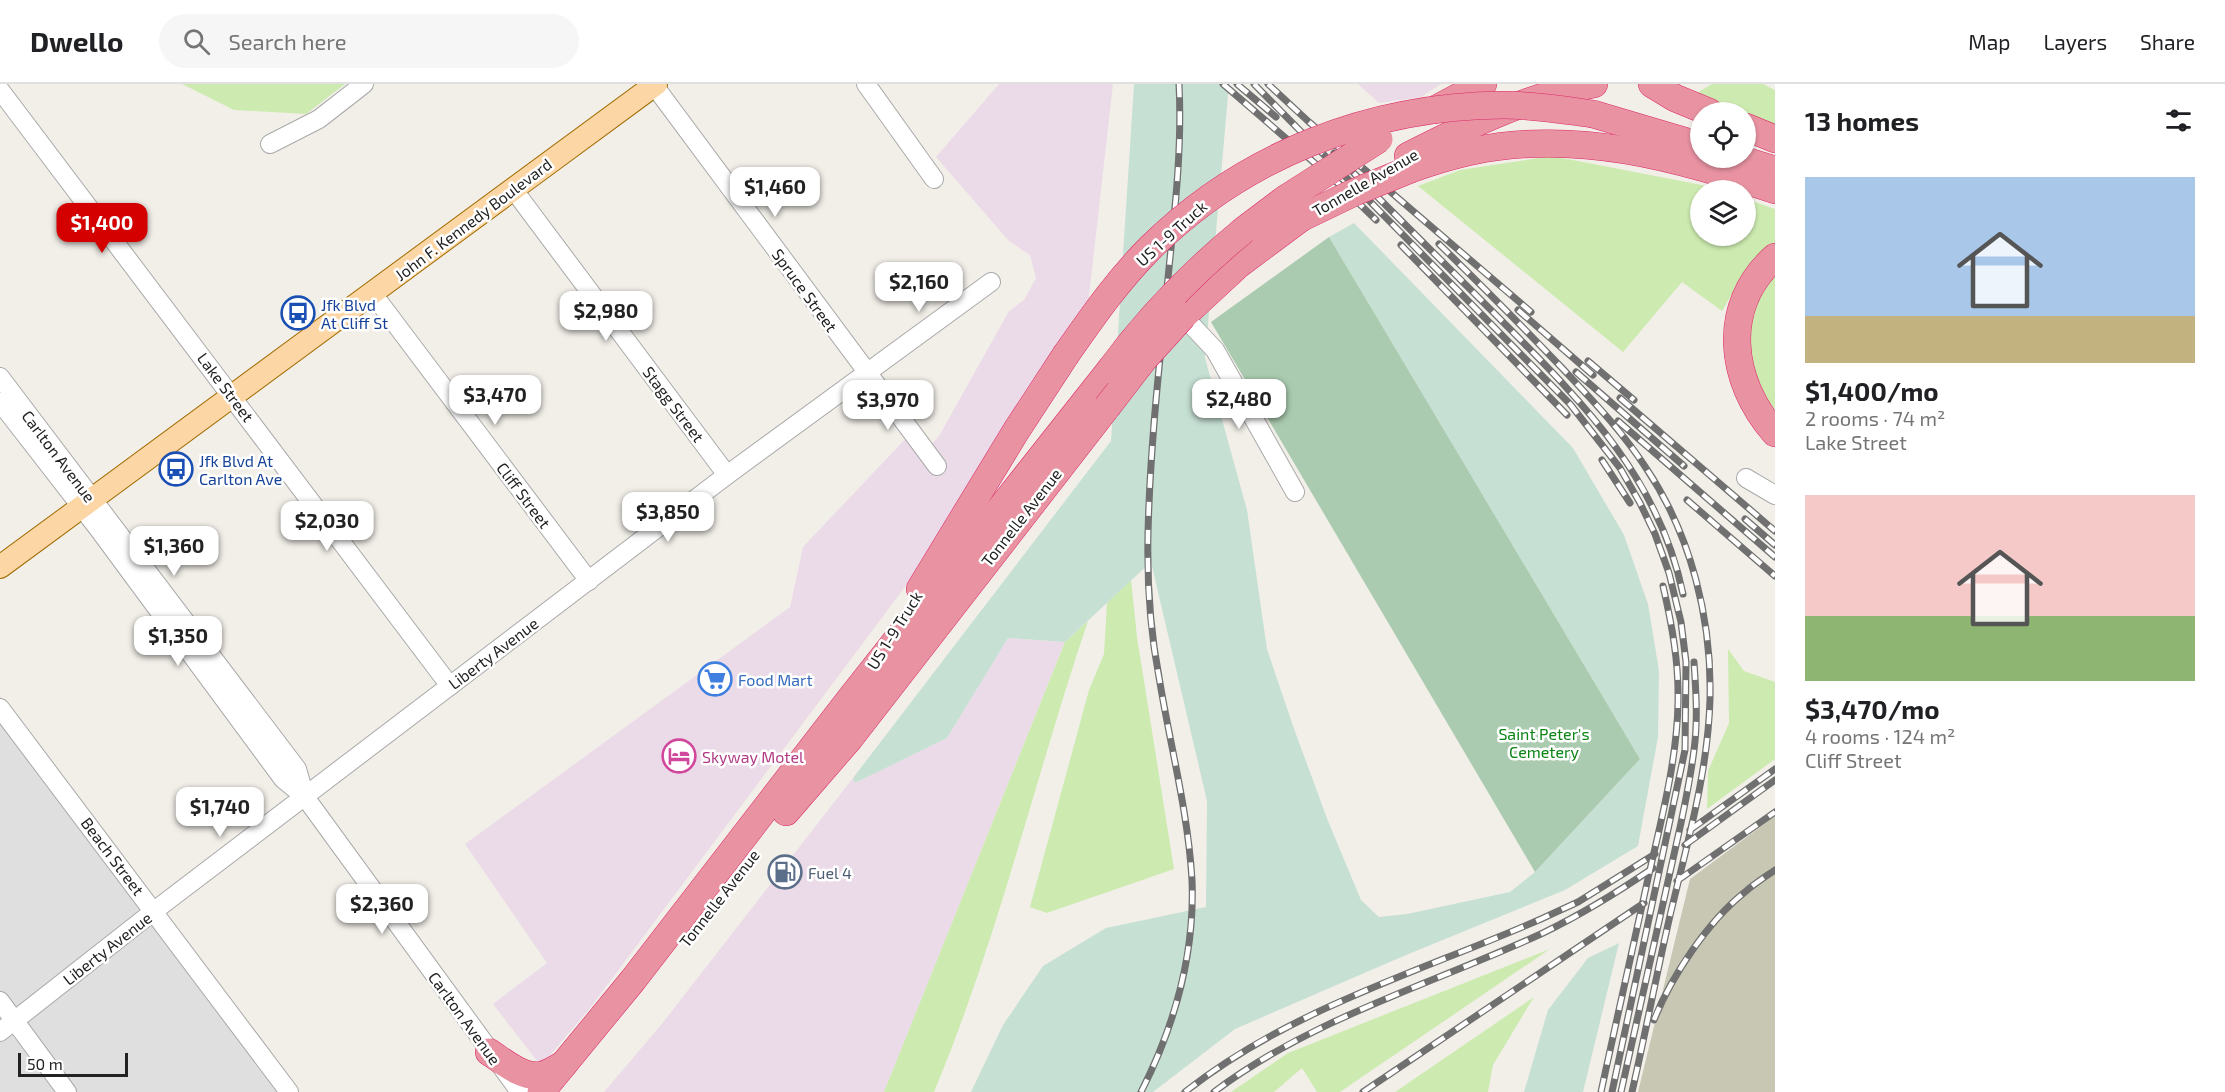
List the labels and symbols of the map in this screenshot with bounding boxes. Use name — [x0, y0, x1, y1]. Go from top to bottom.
street label: Tonnelle Avenue — [1309, 144, 1421, 220]
street label: John F. Kennedy Boulevard — [391, 154, 555, 284]
pin: $1,460 — [726, 167, 824, 218]
street label: US 1-9 Truck — [1132, 196, 1210, 270]
pin: $1,400 — [53, 203, 151, 254]
street label: Spruce Street — [768, 245, 842, 335]
pin: $2,160 — [870, 262, 968, 313]
pin: $2,980 — [557, 291, 655, 342]
bus stop icon: Jfk Blvd At Cliff St — [280, 295, 316, 331]
place label: Jfk Blvd At Cliff St — [321, 295, 388, 332]
street label: Lake Street — [194, 349, 258, 425]
street label: Stagg Street — [639, 362, 709, 446]
pin: $3,470 — [446, 375, 544, 426]
pin: $2,480 — [1190, 379, 1288, 430]
pin: $3,970 — [839, 380, 937, 431]
street label: Carlton Avenue — [18, 406, 100, 506]
bus stop icon: Jfk Blvd At Carlton Ave — [158, 451, 194, 487]
place label: Jfk Blvd At Carlton Ave — [199, 451, 282, 488]
street label: Cliff Street — [493, 458, 555, 532]
street label: Tonnelle Avenue — [977, 464, 1065, 570]
pin: $3,850 — [619, 492, 717, 543]
pin: $2,030 — [278, 501, 376, 552]
pin: $1,360 — [125, 526, 223, 577]
street label: US 1-9 Truck — [863, 587, 925, 673]
street label: Liberty Avenue — [444, 613, 542, 693]
pin: $1,350 — [129, 616, 227, 667]
supermarket icon: Food Mart — [697, 661, 733, 697]
place label: Food Mart — [738, 670, 813, 689]
park label: Saint Peter's Cemetery — [1498, 724, 1590, 761]
hotel icon: Skyway Motel — [661, 738, 697, 774]
place label: Skyway Motel — [702, 747, 804, 766]
pin: $1,740 — [171, 787, 269, 838]
street label: Beach Street — [78, 813, 148, 899]
street label: Tonnelle Avenue — [675, 845, 763, 951]
fuel station icon: Fuel 4 — [767, 854, 803, 890]
place label: Fuel 4 — [808, 863, 852, 882]
pin: $2,360 — [333, 884, 431, 935]
street label: Liberty Avenue — [59, 907, 155, 989]
street label: Carlton Avenue — [425, 968, 505, 1068]
scale bar — [18, 1050, 128, 1078]

